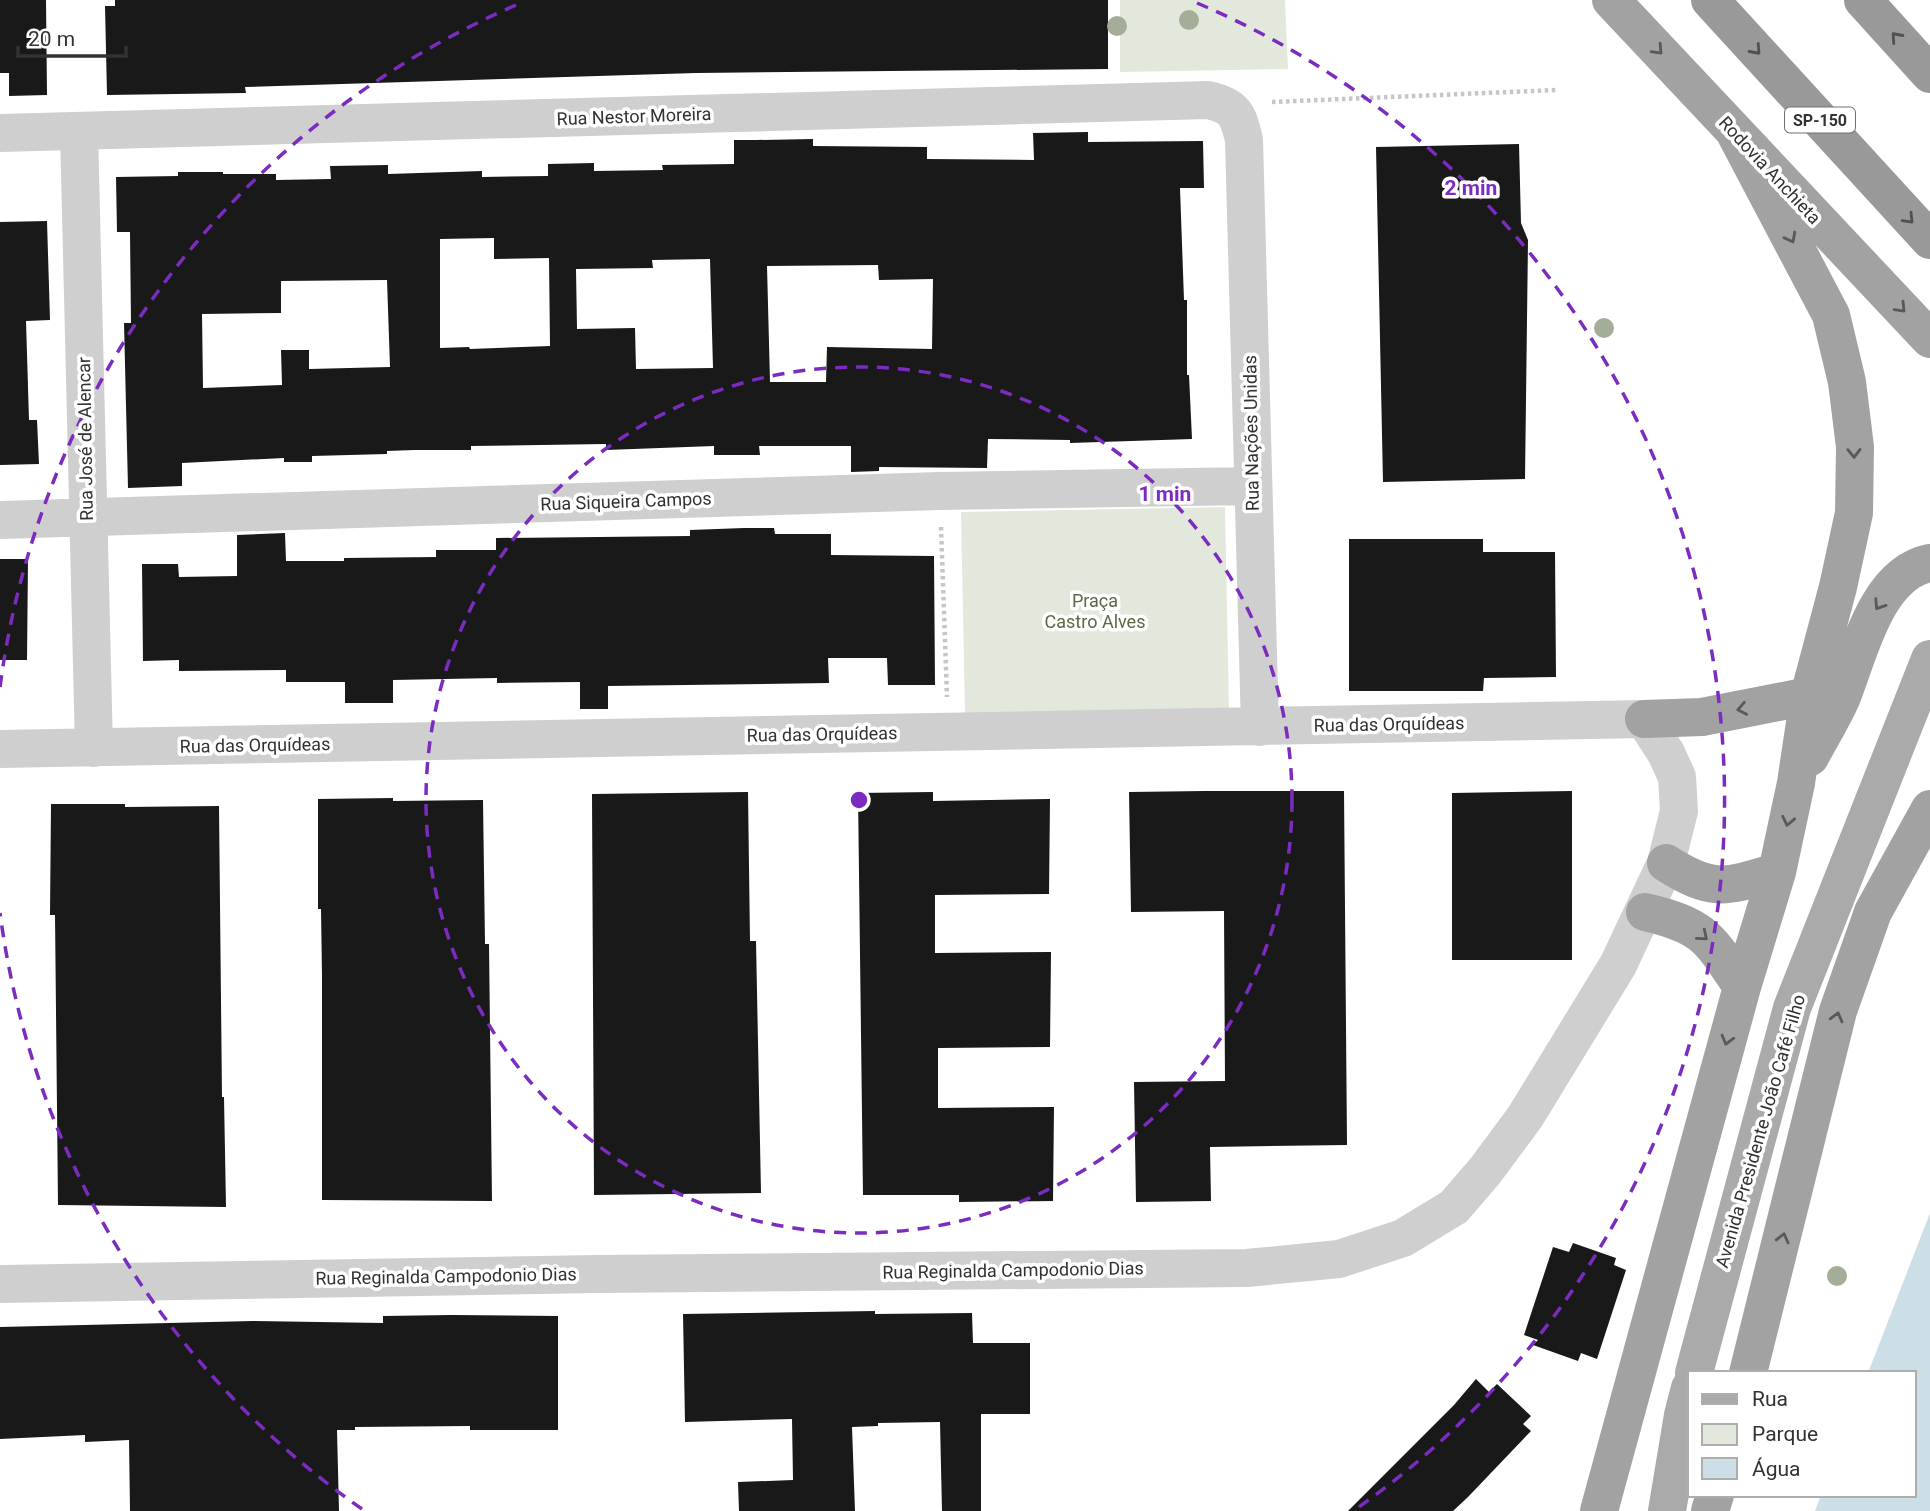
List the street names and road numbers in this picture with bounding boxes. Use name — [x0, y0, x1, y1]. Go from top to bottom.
street label: Rua Nestor Moreira — [556, 103, 712, 129]
road number: SP-150 — [1785, 108, 1855, 132]
street label: Rodovia Anchieta — [1715, 112, 1825, 228]
street label: Rua Nações Unidas — [1239, 355, 1263, 511]
street label: Rua José de Alencar — [73, 357, 97, 521]
street label: Rua Siqueira Campos — [540, 488, 712, 514]
street label: Rua das Orquídeas — [1313, 712, 1465, 736]
street label: Rua das Orquídeas — [746, 722, 898, 746]
street label: Rua das Orquídeas — [179, 733, 331, 757]
street label: Avenida Presidente João Café Filho — [1711, 992, 1809, 1270]
street label: Rua Reginalda Campodonio Dias — [882, 1257, 1144, 1283]
street label: Rua Reginalda Campodonio Dias — [315, 1263, 577, 1289]

